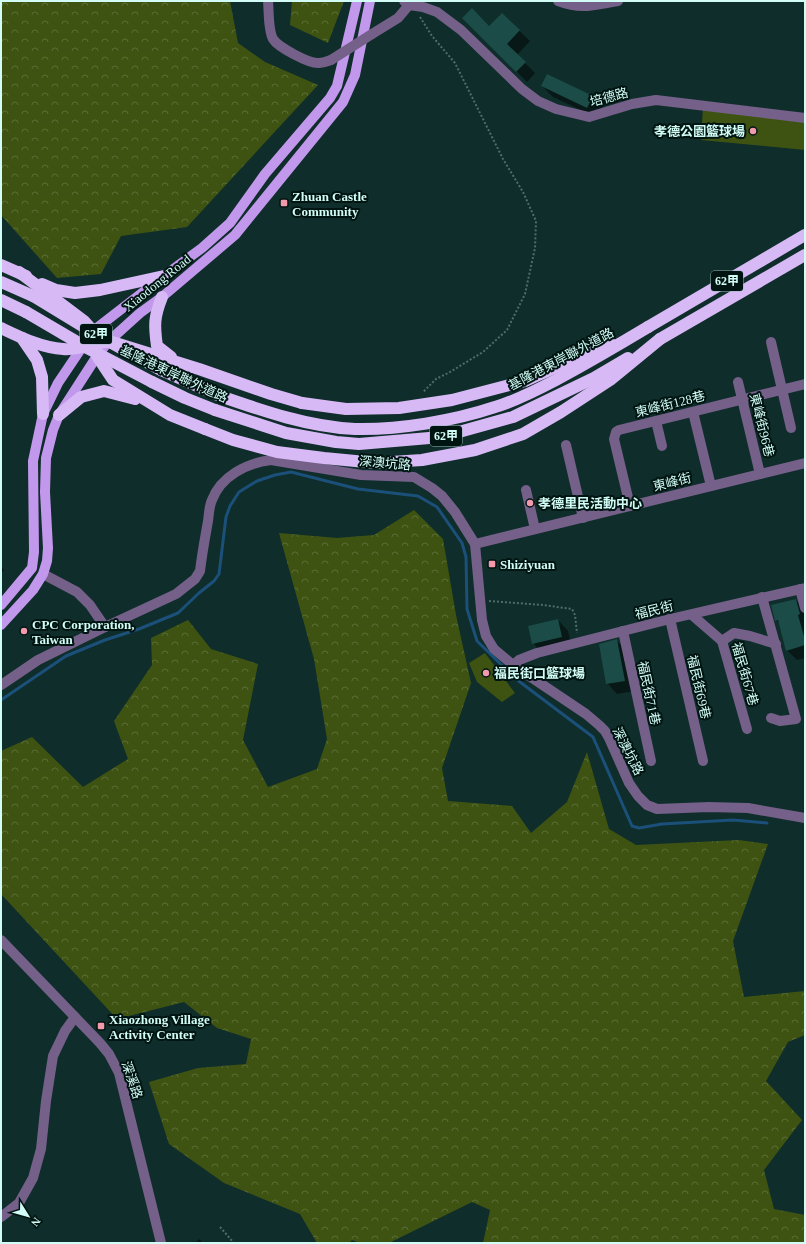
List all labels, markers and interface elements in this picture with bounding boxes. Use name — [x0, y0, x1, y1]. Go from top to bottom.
street label: 培德路 — [588, 85, 630, 109]
place label: 孝德公園籃球場 — [654, 124, 745, 139]
marker: 孝德公園籃球場 — [748, 126, 758, 136]
place label: Zhuan Castle Community — [292, 189, 367, 219]
marker: Zhuan Castle Community — [279, 198, 289, 208]
street label: Xiaodong Road — [120, 251, 194, 315]
road number: 62甲 — [711, 271, 743, 291]
road number: 62甲 — [80, 324, 112, 344]
street label: 基隆港東岸聯外道路 — [506, 325, 616, 393]
street label: 基隆港東岸聯外道路 — [118, 342, 230, 406]
street label: 東峰街128巷 — [633, 388, 707, 420]
street label: 東峰街96巷 — [747, 392, 777, 458]
road number: 62甲 — [430, 426, 462, 446]
street label: 深澳坑路 — [358, 453, 412, 473]
street label: 東峰街 — [651, 470, 693, 494]
place label: 孝德里民活動中心 — [538, 496, 642, 511]
marker: 孝德里民活動中心 — [525, 498, 535, 508]
place label: Shiziyuan — [500, 557, 556, 572]
marker: Shiziyuan — [487, 559, 497, 569]
street label: 福民街 — [633, 598, 675, 622]
place label: CPC Corporation, Taiwan — [32, 617, 135, 647]
marker: CPC Corporation, Taiwan — [19, 626, 29, 636]
street label: 福民街67巷 — [729, 641, 761, 707]
street label: 福民街69巷 — [684, 654, 714, 720]
street label: 福民街71巷 — [635, 660, 663, 726]
place label: 福民街口籃球場 — [494, 666, 585, 681]
marker: 福民街口籃球場 — [481, 668, 491, 678]
street label: 深澳坑路 — [610, 724, 646, 778]
place label: Xiaozhong Village Activity Center — [109, 1012, 210, 1042]
marker: Xiaozhong Village Activity Center — [96, 1021, 106, 1031]
street label: 深溪路 — [119, 1059, 145, 1101]
north arrow — [8, 1196, 48, 1236]
text: N — [29, 1215, 43, 1229]

